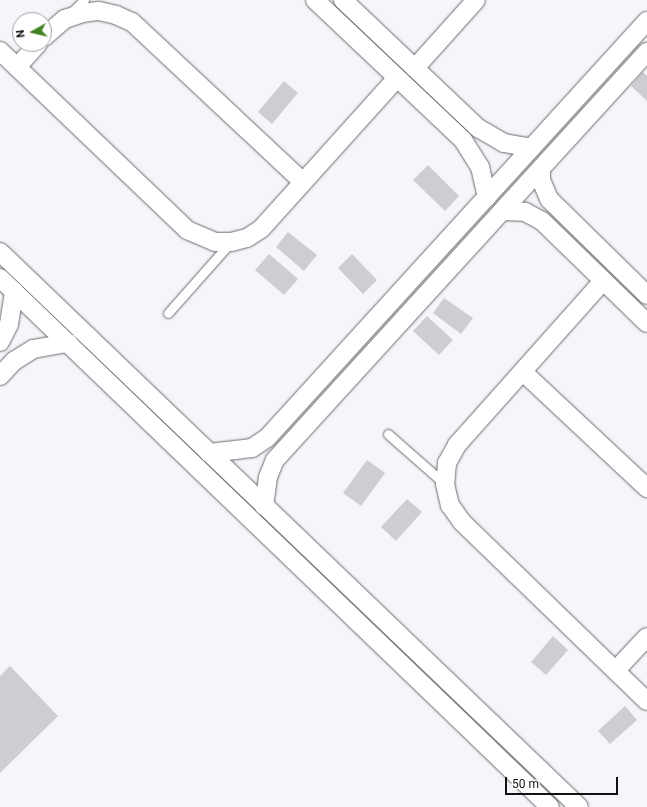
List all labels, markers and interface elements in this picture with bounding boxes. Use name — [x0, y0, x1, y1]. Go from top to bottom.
north arrow — [12, 12, 52, 52]
text: N — [14, 29, 28, 38]
scale bar — [507, 769, 620, 795]
text: 50 m — [512, 777, 539, 791]

